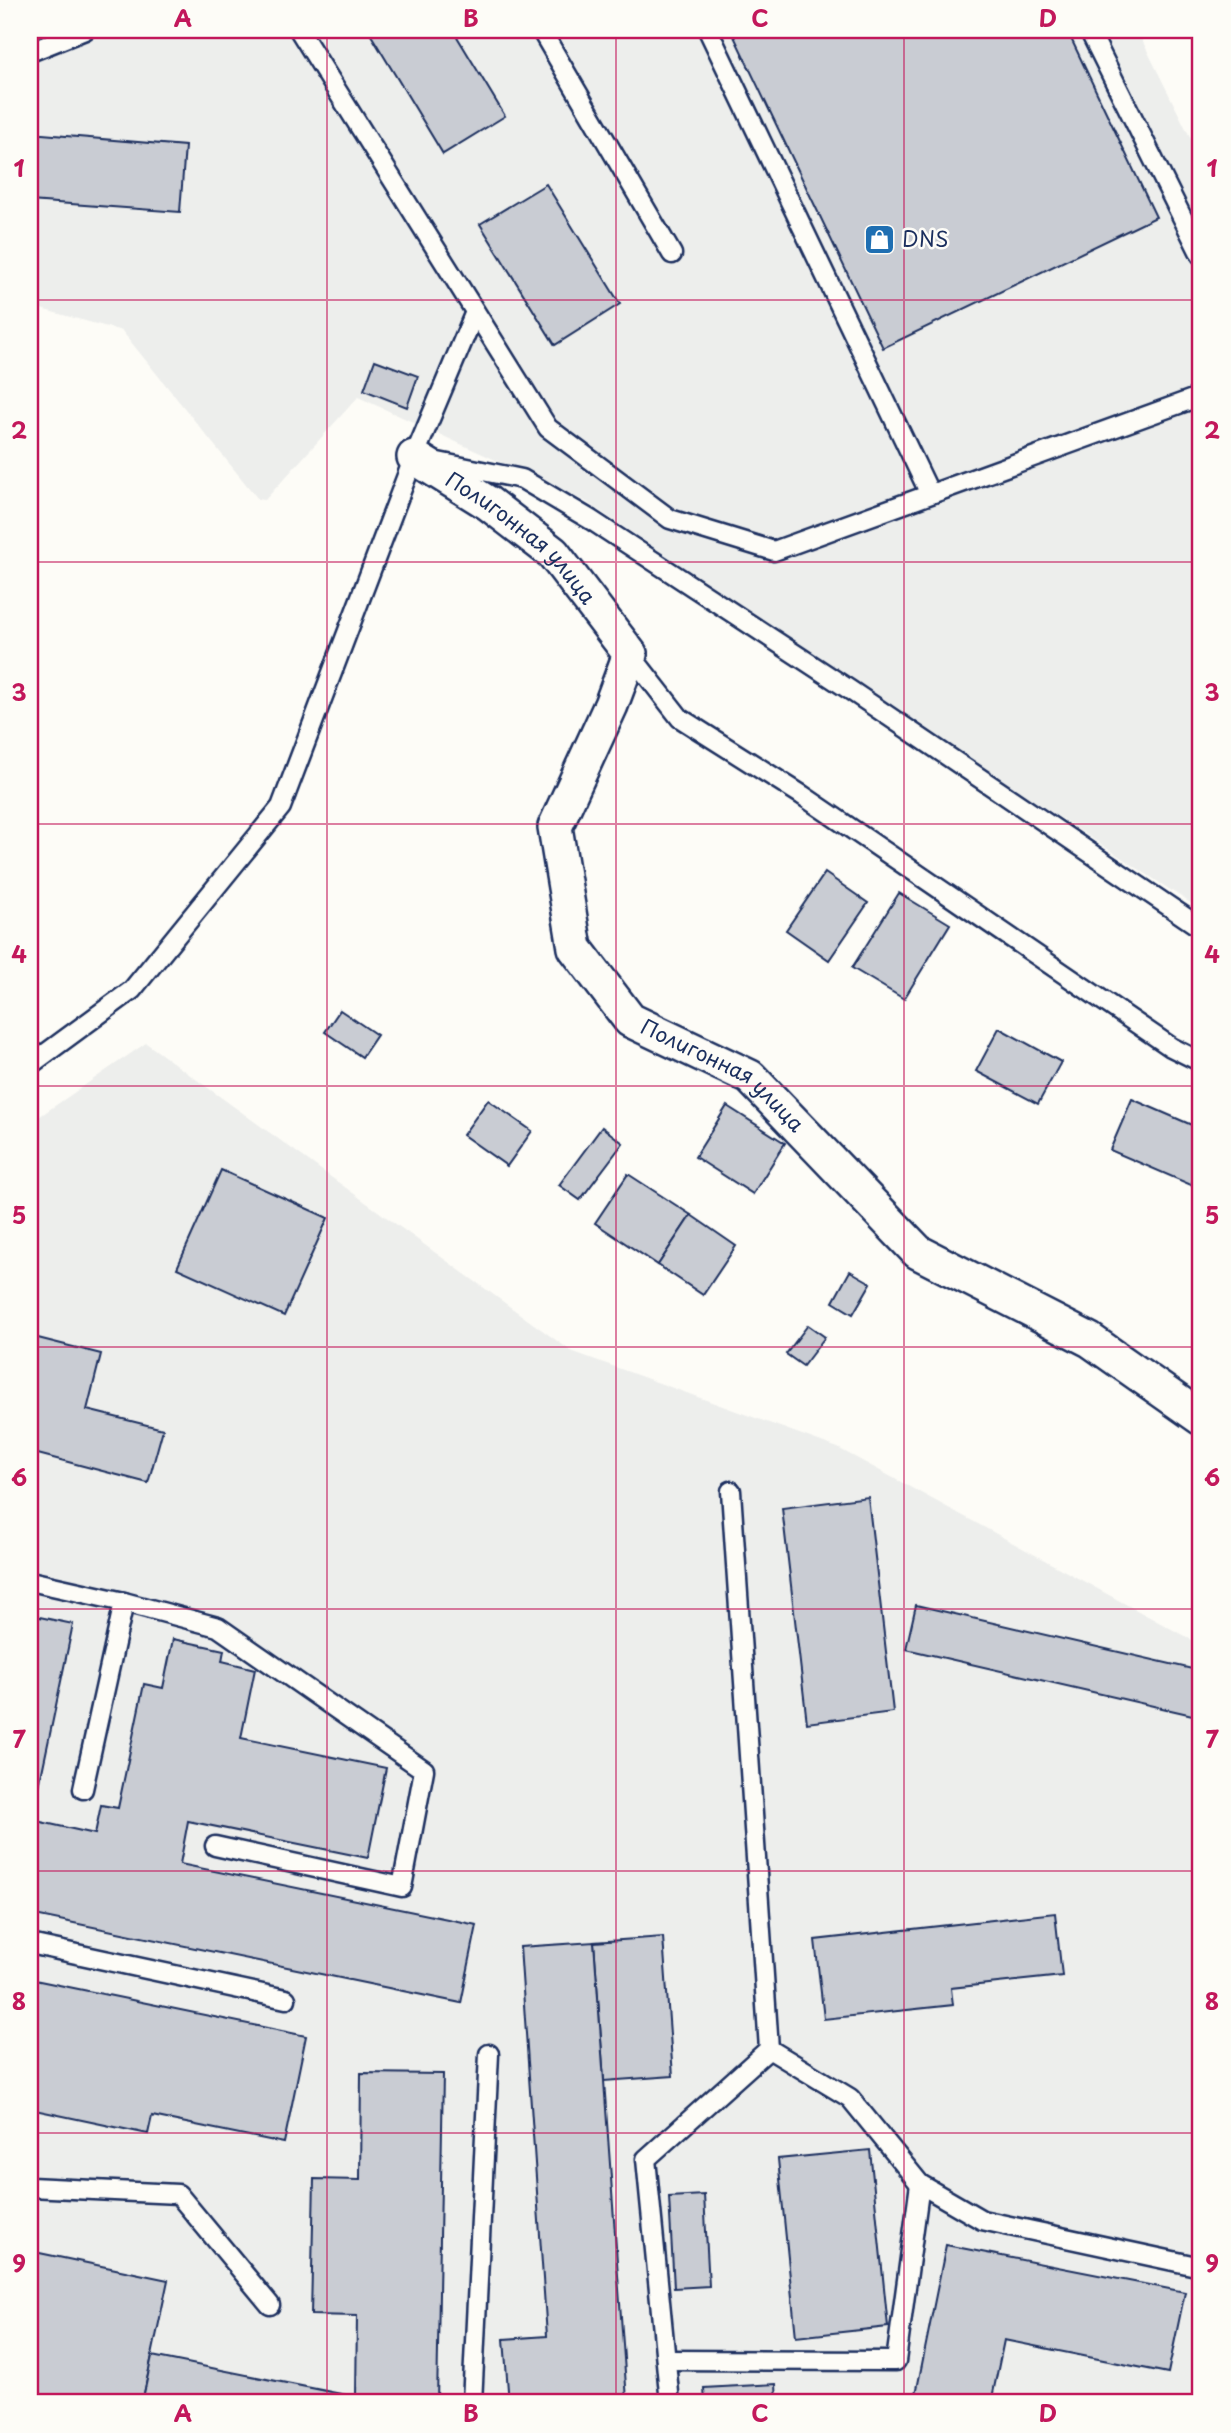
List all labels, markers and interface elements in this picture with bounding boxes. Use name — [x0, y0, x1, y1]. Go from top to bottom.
text: A — [174, 0, 192, 35]
text: B — [463, 0, 479, 35]
text: C — [751, 0, 769, 35]
text: D — [1039, 0, 1057, 35]
text: 1 — [14, 150, 25, 185]
text: 1 — [1207, 150, 1218, 185]
place label: DNS — [902, 222, 949, 254]
shop icon: DNS — [862, 223, 896, 257]
text: 2 — [11, 412, 27, 447]
text: 2 — [1204, 412, 1220, 447]
street label: Полигонная улица — [440, 463, 605, 611]
text: 3 — [11, 674, 27, 709]
text: 3 — [1204, 674, 1220, 709]
text: 4 — [11, 936, 27, 971]
text: 4 — [1204, 936, 1220, 971]
street label: Полигонная улица — [636, 1009, 813, 1139]
text: 5 — [12, 1197, 26, 1232]
text: 5 — [1205, 1197, 1219, 1232]
text: 6 — [11, 1459, 27, 1494]
text: 6 — [1204, 1459, 1220, 1494]
text: 7 — [12, 1721, 26, 1756]
text: 7 — [1205, 1721, 1219, 1756]
text: 8 — [12, 1983, 26, 2018]
text: 8 — [1205, 1983, 1219, 2018]
text: 9 — [12, 2245, 26, 2280]
text: 9 — [1205, 2245, 1219, 2280]
text: A — [174, 2395, 192, 2430]
text: B — [463, 2395, 479, 2430]
text: C — [751, 2395, 769, 2430]
text: D — [1039, 2395, 1057, 2430]

